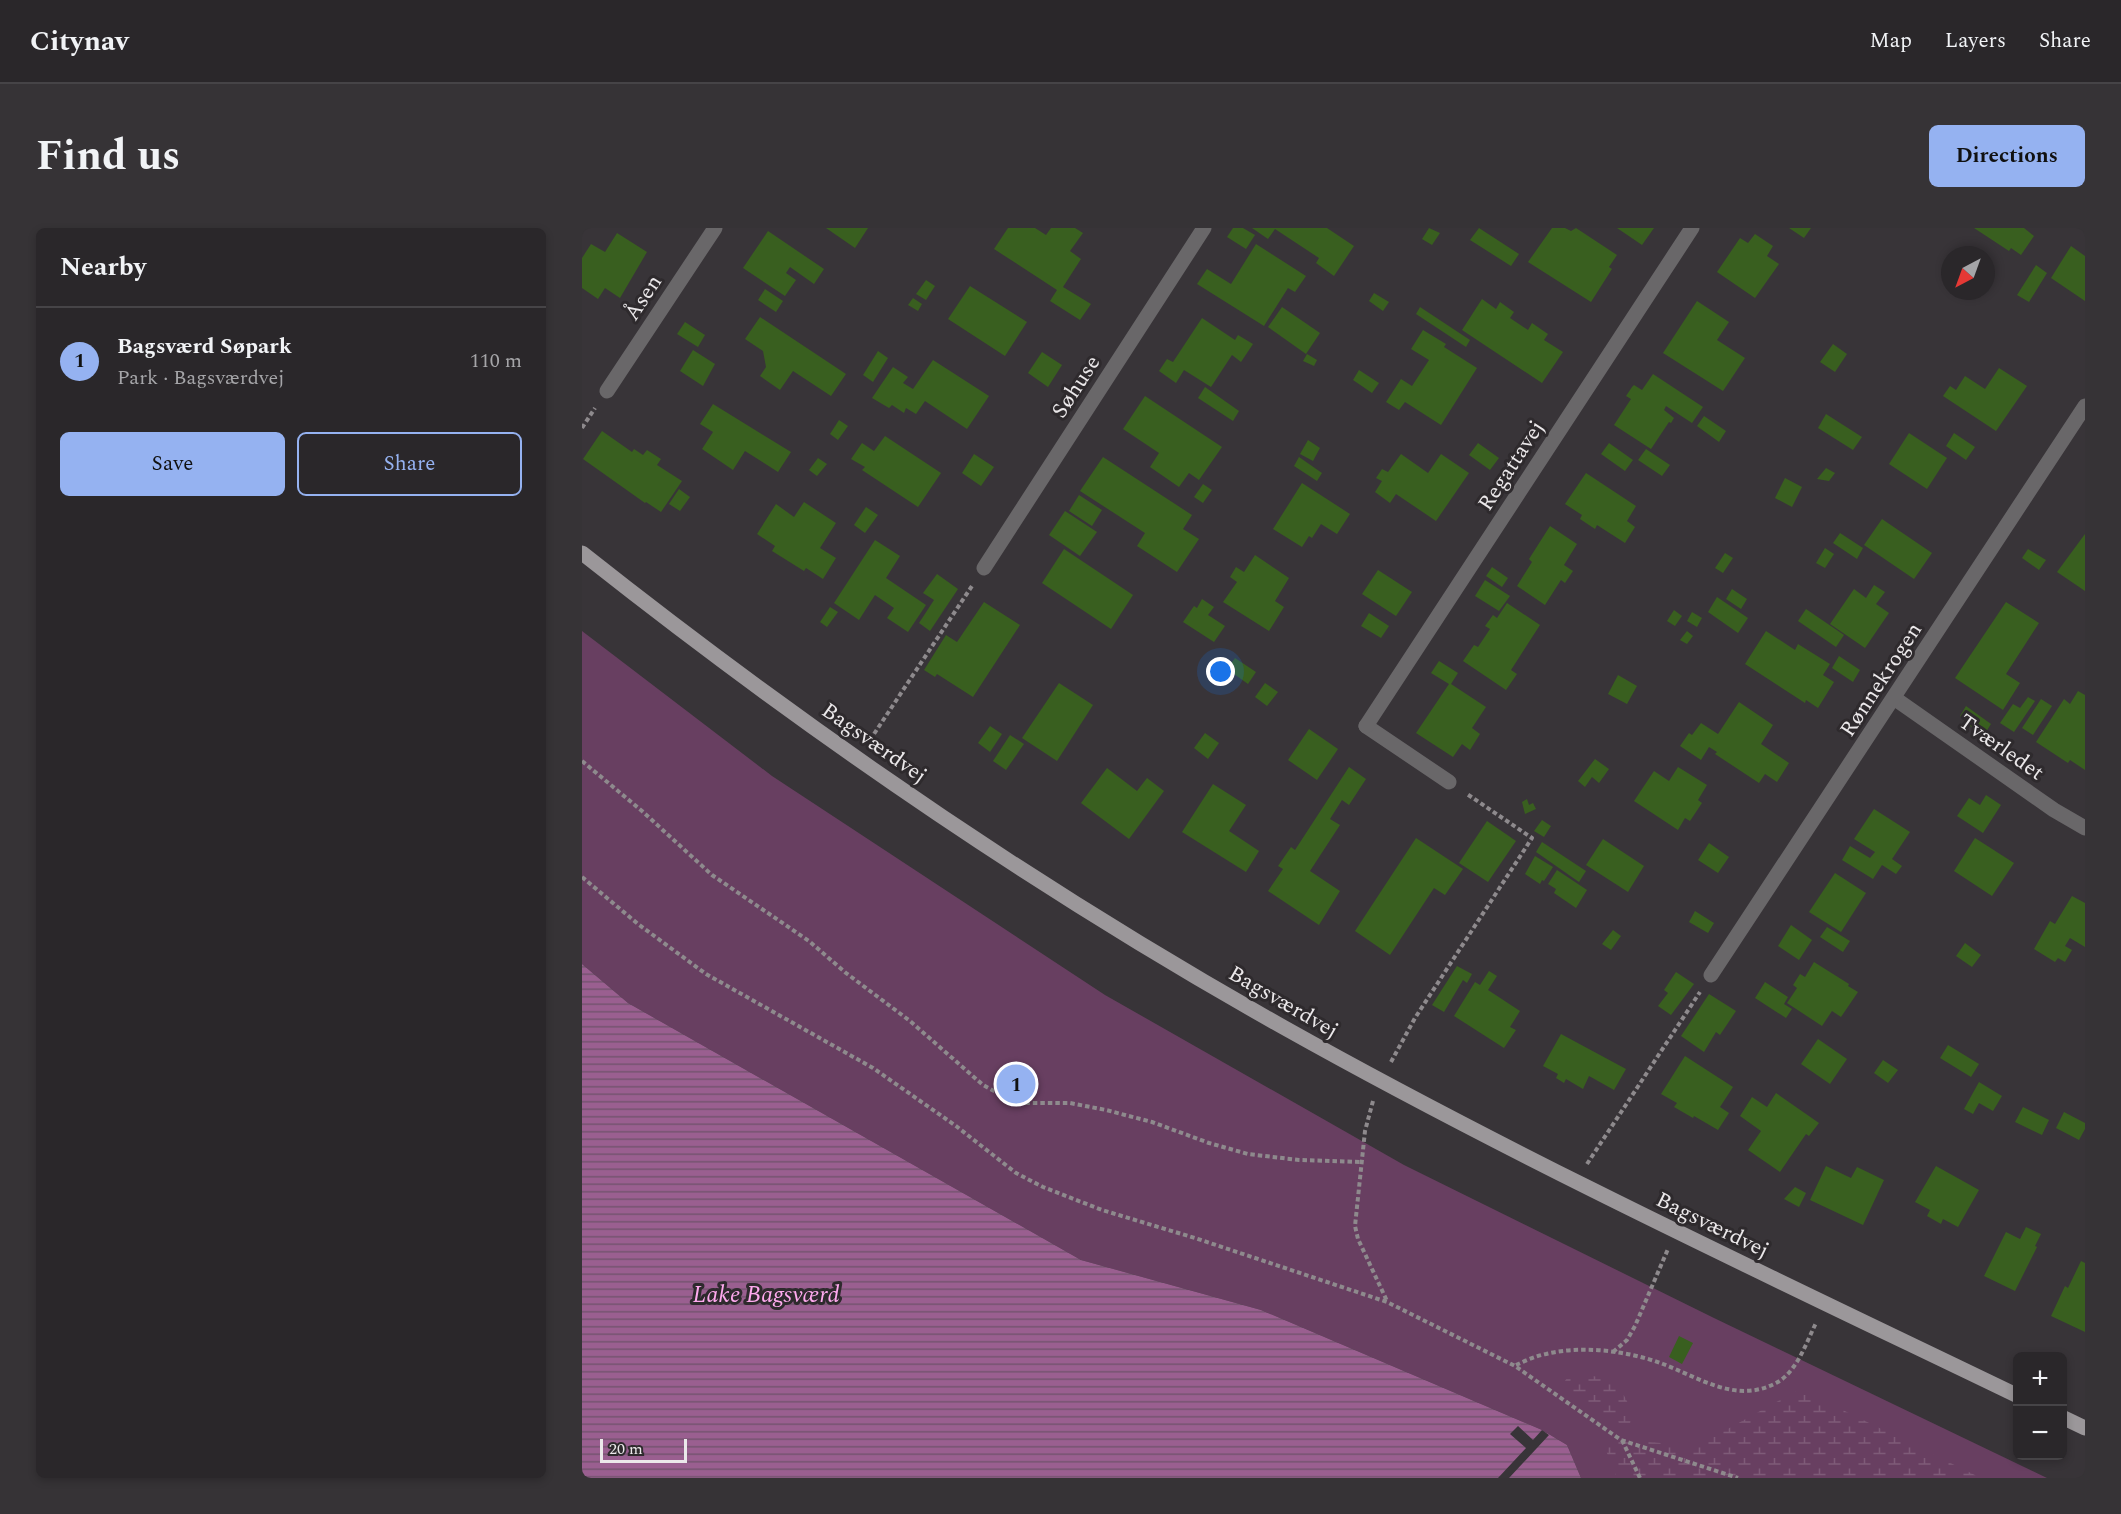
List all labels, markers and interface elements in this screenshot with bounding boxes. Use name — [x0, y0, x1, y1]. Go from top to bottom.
text: Citynav — [30, 20, 129, 63]
text: Map — [1870, 25, 1912, 57]
text: Layers — [1945, 25, 2006, 57]
text: Share — [2039, 25, 2091, 57]
text: Find us — [36, 125, 180, 188]
button: Directions — [1929, 125, 2085, 187]
north arrow — [1941, 246, 1995, 300]
text: Nearby — [60, 247, 146, 287]
street label: Åsen — [616, 268, 671, 327]
text: Bagsværd Søpark — [117, 330, 292, 363]
text: 1 — [74, 346, 85, 376]
text: 110 m — [470, 346, 522, 376]
street label: Søhuse — [1044, 349, 1109, 425]
text: Park · Bagsværdvej — [117, 363, 284, 393]
street label: Regattavej — [1470, 414, 1553, 518]
button: Save — [60, 432, 285, 496]
button: Share — [297, 432, 522, 496]
street label: Rønnekrogen — [1832, 616, 1931, 744]
your location — [1206, 657, 1235, 686]
street label: Bagsværdvej — [815, 695, 934, 792]
street label: Tværledet — [1951, 706, 2051, 789]
street label: Bagsværdvej — [1222, 957, 1344, 1047]
pin: 1 — [996, 1062, 1036, 1106]
street label: Bagsværdvej — [1650, 1184, 1775, 1267]
water label: Lake Bagsværd — [692, 1277, 840, 1313]
map controls — [2013, 1352, 2067, 1460]
button: + — [2013, 1352, 2067, 1406]
button: − — [2013, 1406, 2067, 1460]
scale bar — [600, 1436, 687, 1464]
text: 20 m — [609, 1437, 643, 1461]

